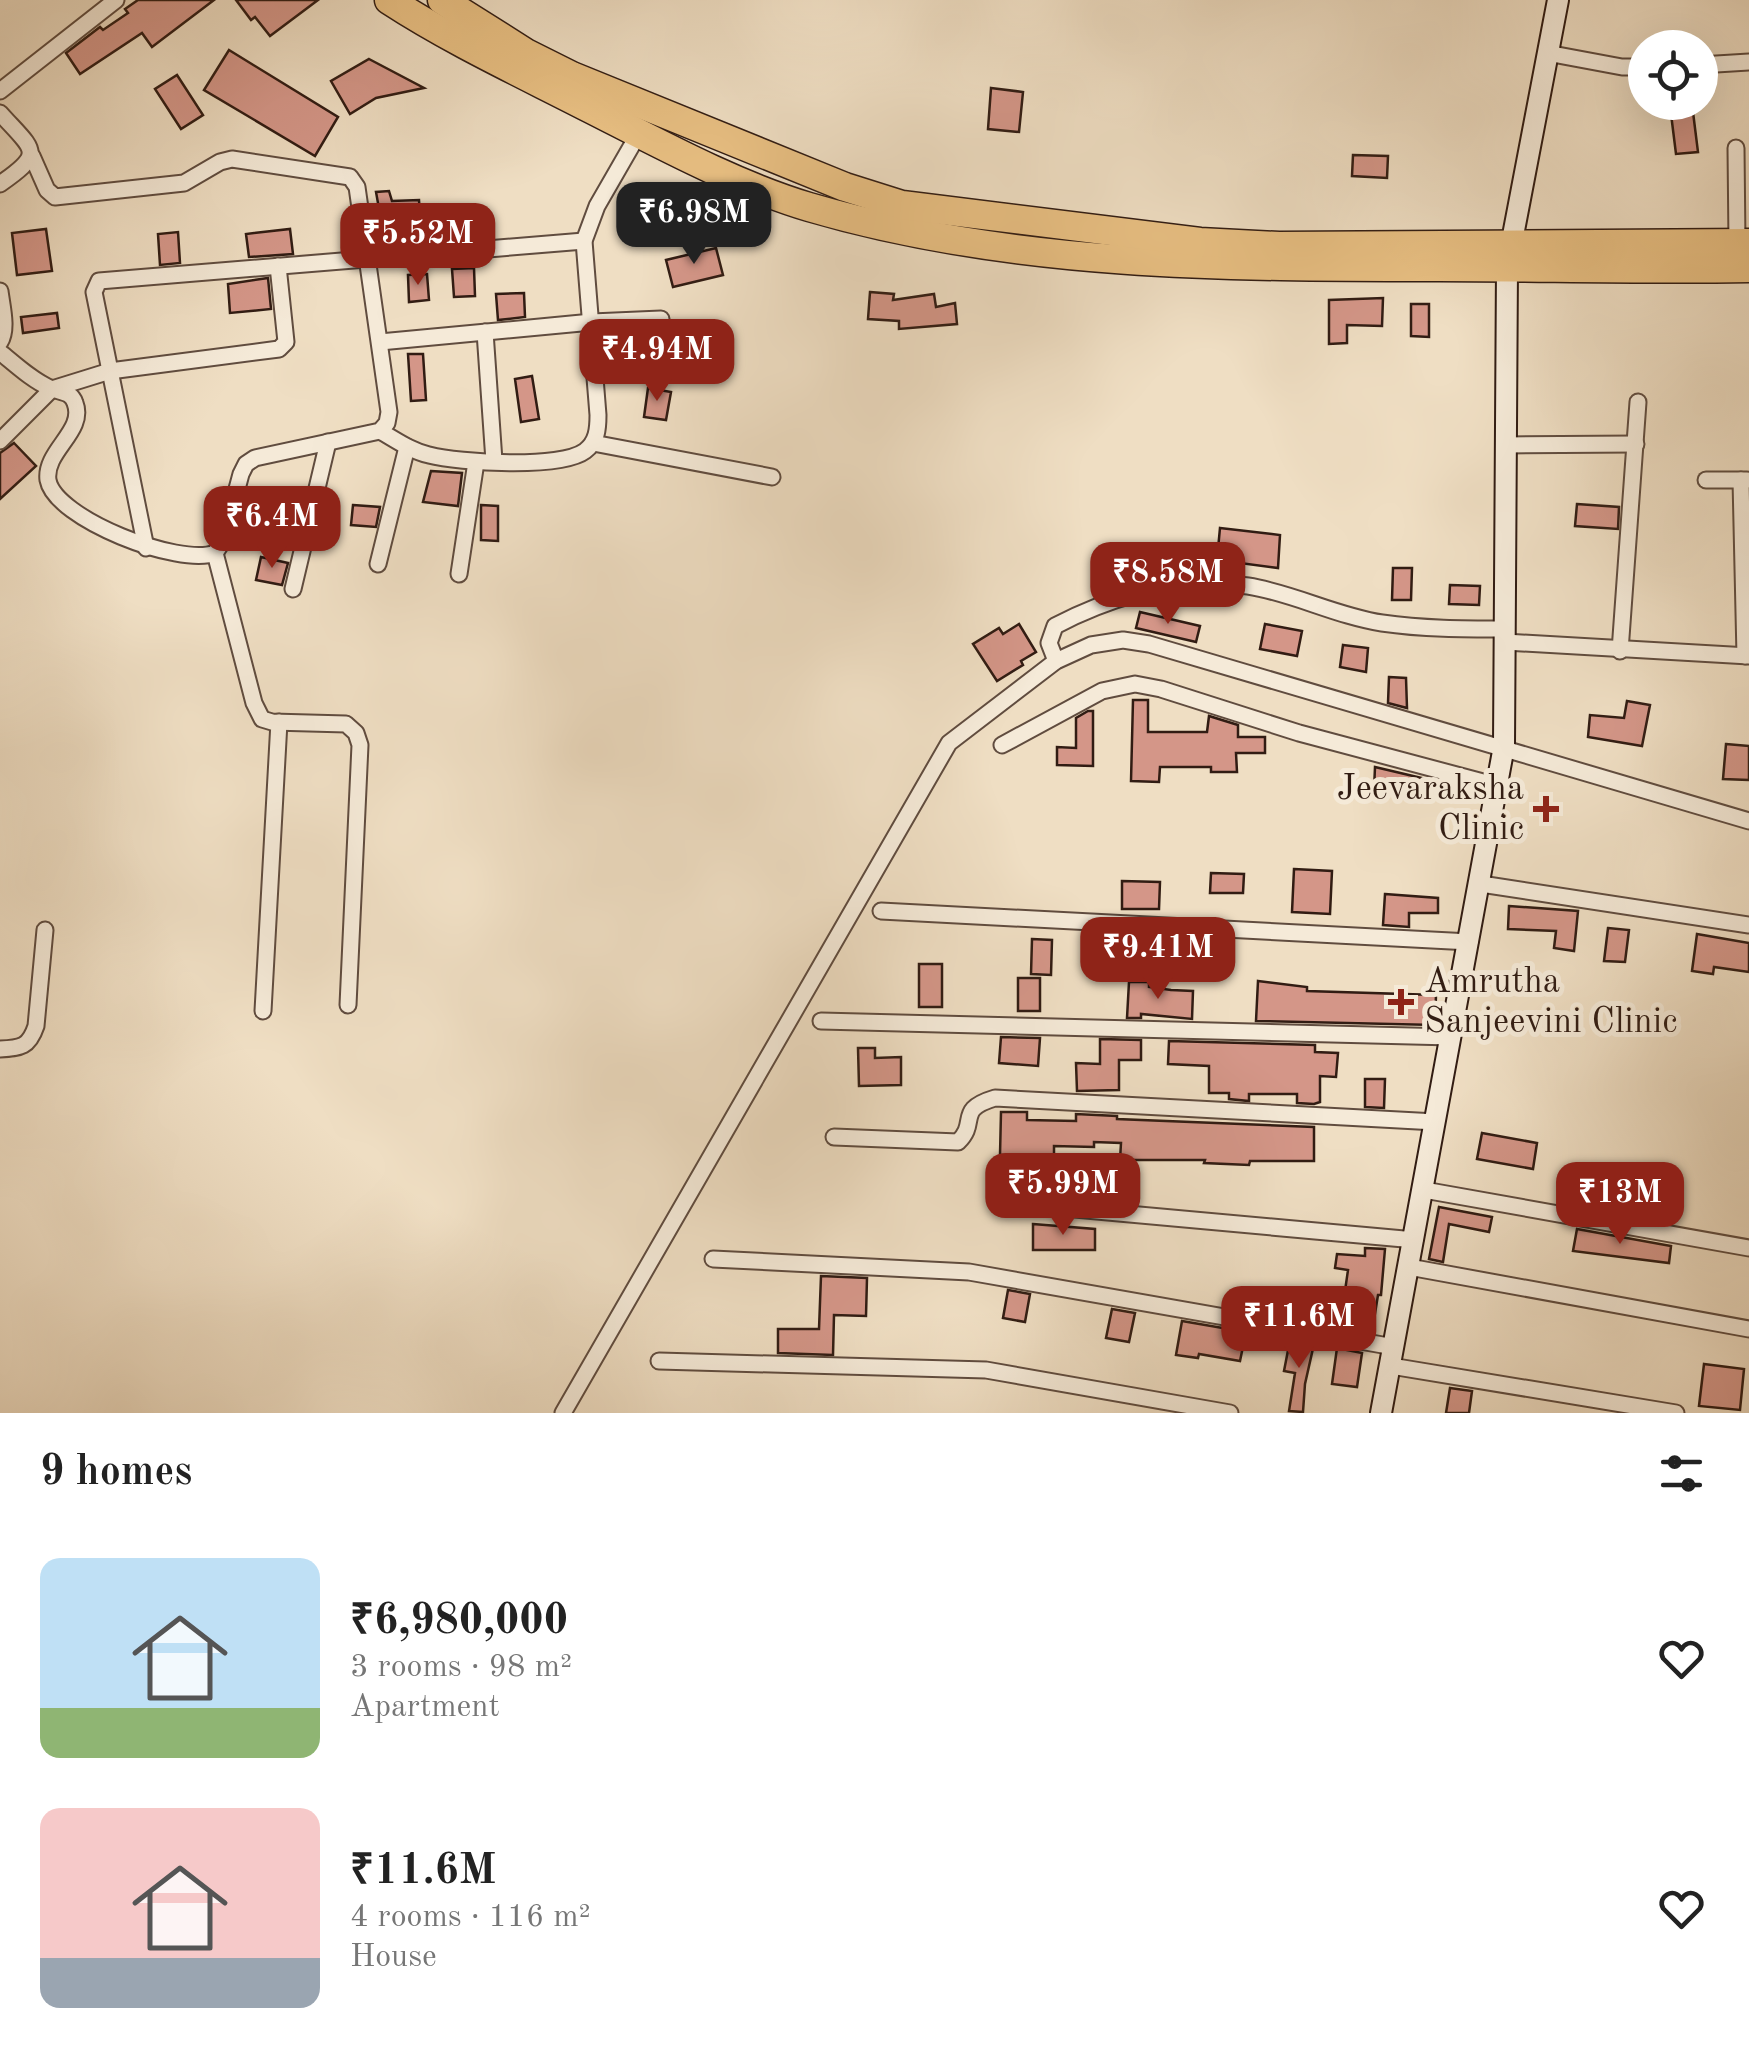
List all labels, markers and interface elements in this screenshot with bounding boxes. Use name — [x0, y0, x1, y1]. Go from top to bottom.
map controls — [1628, 30, 1718, 120]
button: locate — [1628, 30, 1718, 120]
pin: ₹6.98M — [613, 182, 775, 267]
text: ₹6.98M — [638, 198, 750, 230]
pin: ₹5.52M — [337, 203, 499, 288]
text: ₹5.52M — [362, 219, 474, 251]
pin: ₹4.94M — [576, 319, 738, 404]
text: ₹4.94M — [601, 335, 713, 367]
pin: ₹6.4M — [202, 486, 342, 571]
text: ₹6.4M — [226, 502, 318, 534]
pin: ₹8.58M — [1087, 542, 1249, 627]
text: ₹8.58M — [1112, 558, 1224, 590]
place label: Jeevaraksha Clinic — [1337, 772, 1524, 847]
marker: Jeevaraksha Clinic — [1533, 796, 1559, 822]
pin: ₹9.41M — [1077, 917, 1239, 1002]
text: ₹9.41M — [1102, 933, 1214, 965]
place label: Amrutha Sanjeevini Clinic — [1424, 965, 1677, 1040]
marker: Amrutha Sanjeevini Clinic — [1388, 989, 1414, 1015]
pin: ₹5.99M — [982, 1153, 1144, 1238]
pin: ₹13M — [1561, 1162, 1679, 1247]
text: ₹5.99M — [1007, 1169, 1119, 1201]
text: ₹13M — [1578, 1178, 1662, 1210]
pin: ₹11.6M — [1218, 1286, 1380, 1371]
text: ₹11.6M — [1243, 1302, 1355, 1334]
icon: filters — [1654, 1446, 1709, 1501]
text: 9 homes — [40, 1452, 192, 1494]
icon: home — [120, 1598, 240, 1718]
text: ₹6,980,000 — [350, 1601, 568, 1643]
icon: heart — [1654, 1631, 1709, 1686]
text: 3 rooms · 98 m² — [350, 1652, 572, 1684]
text: Apartment — [350, 1692, 500, 1724]
icon: home — [120, 1848, 240, 1968]
text: ₹11.6M — [350, 1851, 496, 1893]
icon: heart — [1654, 1881, 1709, 1936]
text: 4 rooms · 116 m² — [350, 1902, 591, 1934]
text: House — [350, 1942, 437, 1974]

